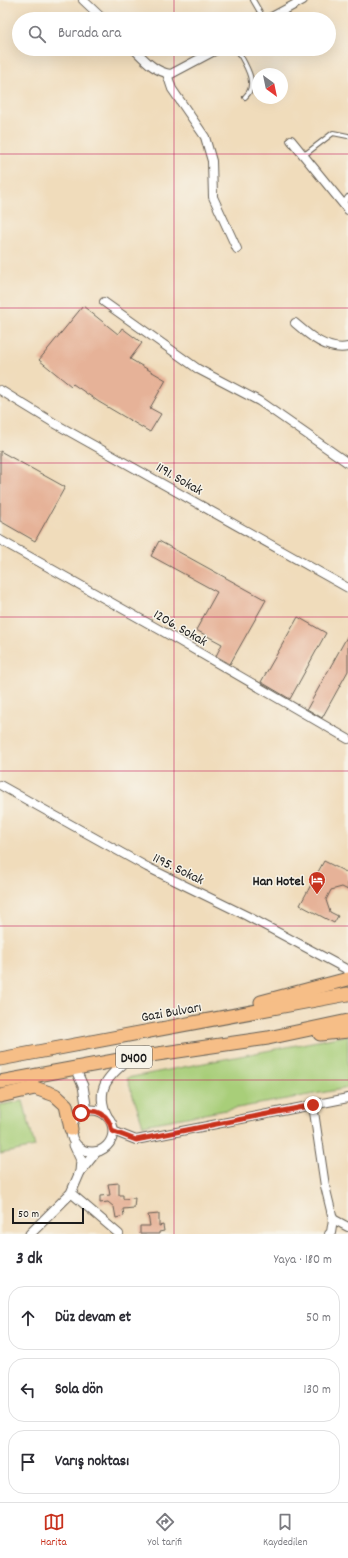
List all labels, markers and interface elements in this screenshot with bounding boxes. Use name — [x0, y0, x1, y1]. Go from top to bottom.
search box — [12, 12, 336, 56]
icon: search — [26, 23, 48, 45]
text: Burada ara — [58, 23, 121, 45]
north arrow — [252, 68, 288, 104]
street label: 1191. Sokak — [152, 458, 207, 501]
street label: 1206. Sokak — [149, 605, 211, 652]
street label: 1195. Sokak — [149, 849, 207, 891]
hotel icon: Han Hotel — [307, 870, 327, 895]
place label: Han Hotel — [253, 872, 305, 892]
street label: Gazi Bulvarı — [140, 998, 203, 1028]
road number: D400 — [116, 1046, 152, 1068]
route end — [304, 1096, 322, 1114]
route start — [72, 1104, 90, 1122]
scale bar — [12, 1206, 84, 1225]
text: 50 m — [18, 1207, 39, 1223]
text: 3 dk — [16, 1248, 42, 1272]
text: Yaya · 180 m — [274, 1251, 332, 1270]
icon: ahead — [17, 1307, 39, 1329]
text: Düz devam et — [55, 1307, 131, 1329]
text: 50 m — [306, 1309, 331, 1328]
icon: left — [17, 1379, 39, 1401]
text: Sola dön — [55, 1379, 103, 1401]
text: 130 m — [303, 1381, 331, 1400]
icon: arrive — [17, 1451, 39, 1473]
text: Varış noktası — [55, 1451, 129, 1473]
tab: Harita — [41, 1511, 67, 1551]
tab: Yol tarifi — [148, 1511, 182, 1551]
tab: Kaydedilen — [263, 1511, 307, 1551]

